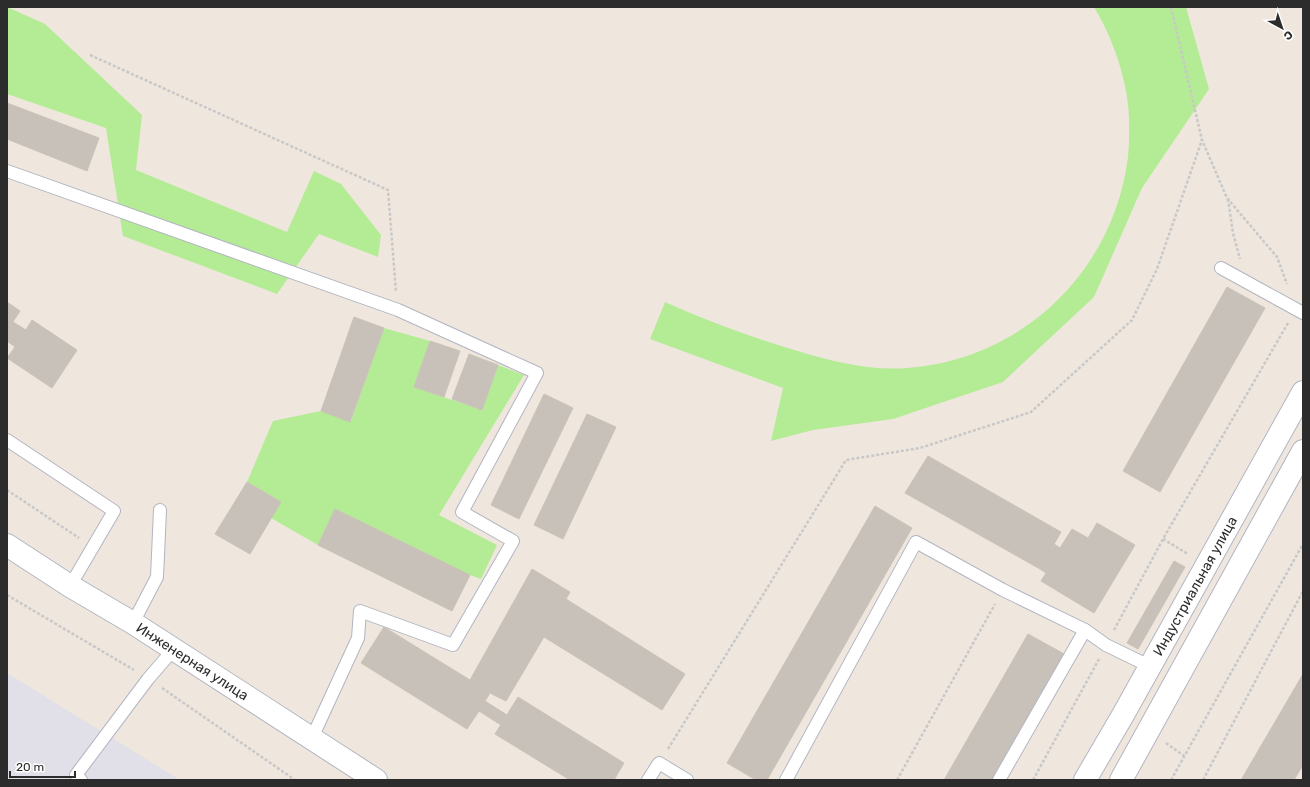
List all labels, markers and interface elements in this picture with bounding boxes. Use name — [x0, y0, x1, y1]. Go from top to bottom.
north arrow — [1262, 8, 1302, 48]
text: С — [1281, 28, 1295, 43]
street label: Индустриальная улица — [1150, 513, 1241, 659]
street label: Инженерная улица — [133, 619, 252, 704]
scale bar — [10, 753, 75, 779]
text: 20 m — [16, 760, 44, 774]

